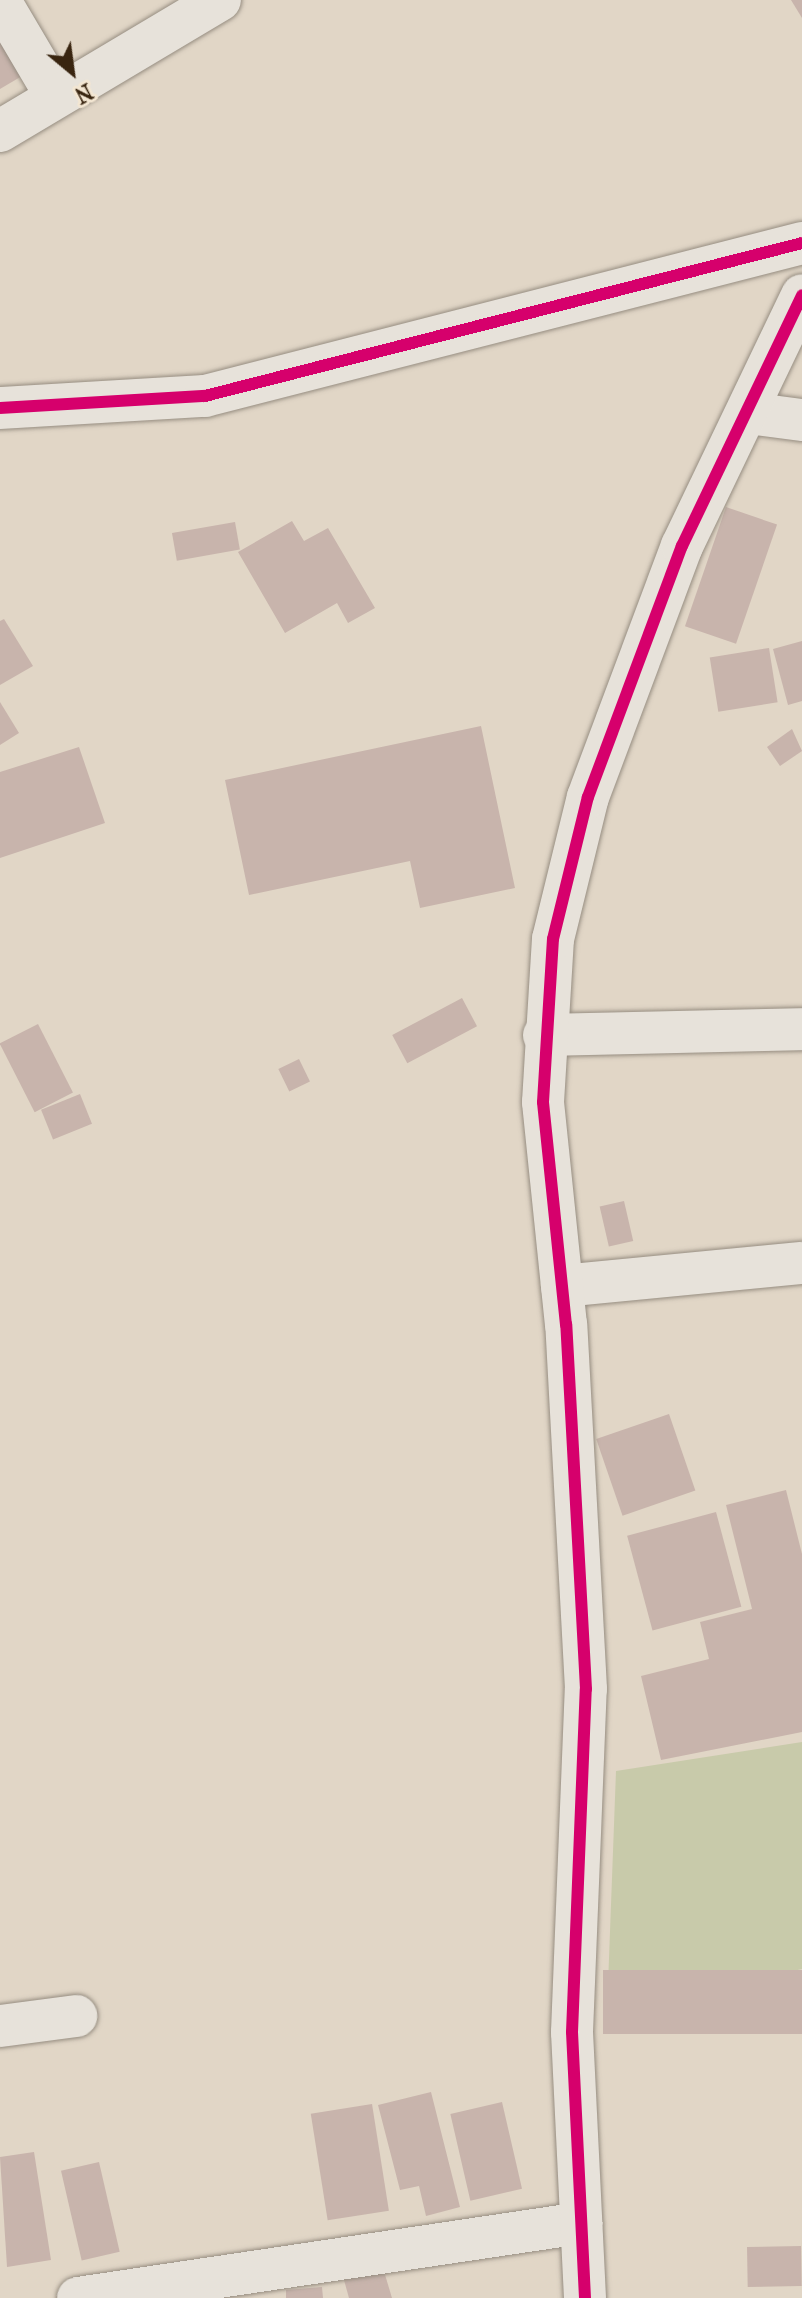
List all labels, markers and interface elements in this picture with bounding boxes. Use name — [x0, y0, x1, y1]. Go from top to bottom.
north arrow — [32, 32, 112, 112]
text: N — [70, 78, 97, 108]

